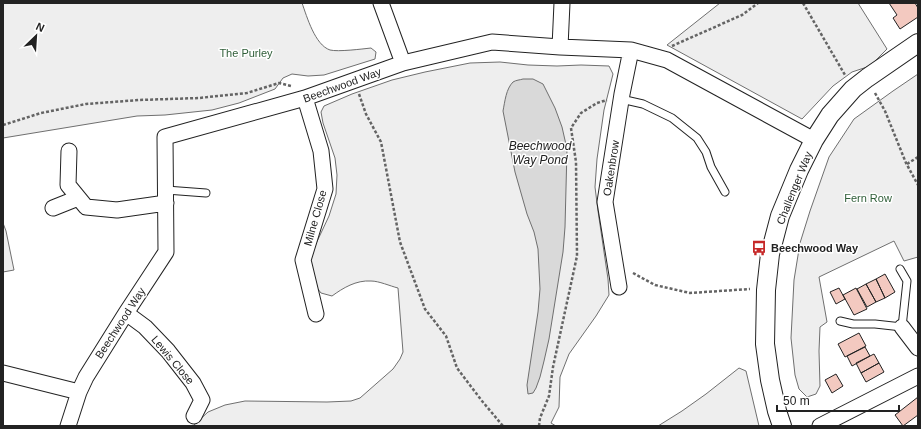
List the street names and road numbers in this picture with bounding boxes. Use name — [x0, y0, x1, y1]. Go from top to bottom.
street label: Beechwood Way — [301, 65, 383, 105]
street label: Oakenbrow — [601, 139, 621, 197]
street label: Challenger Way — [774, 149, 814, 226]
street label: Milne Close — [301, 189, 329, 247]
street label: Beechwood Way — [93, 285, 148, 361]
street label: Lewis Close — [149, 333, 197, 387]

